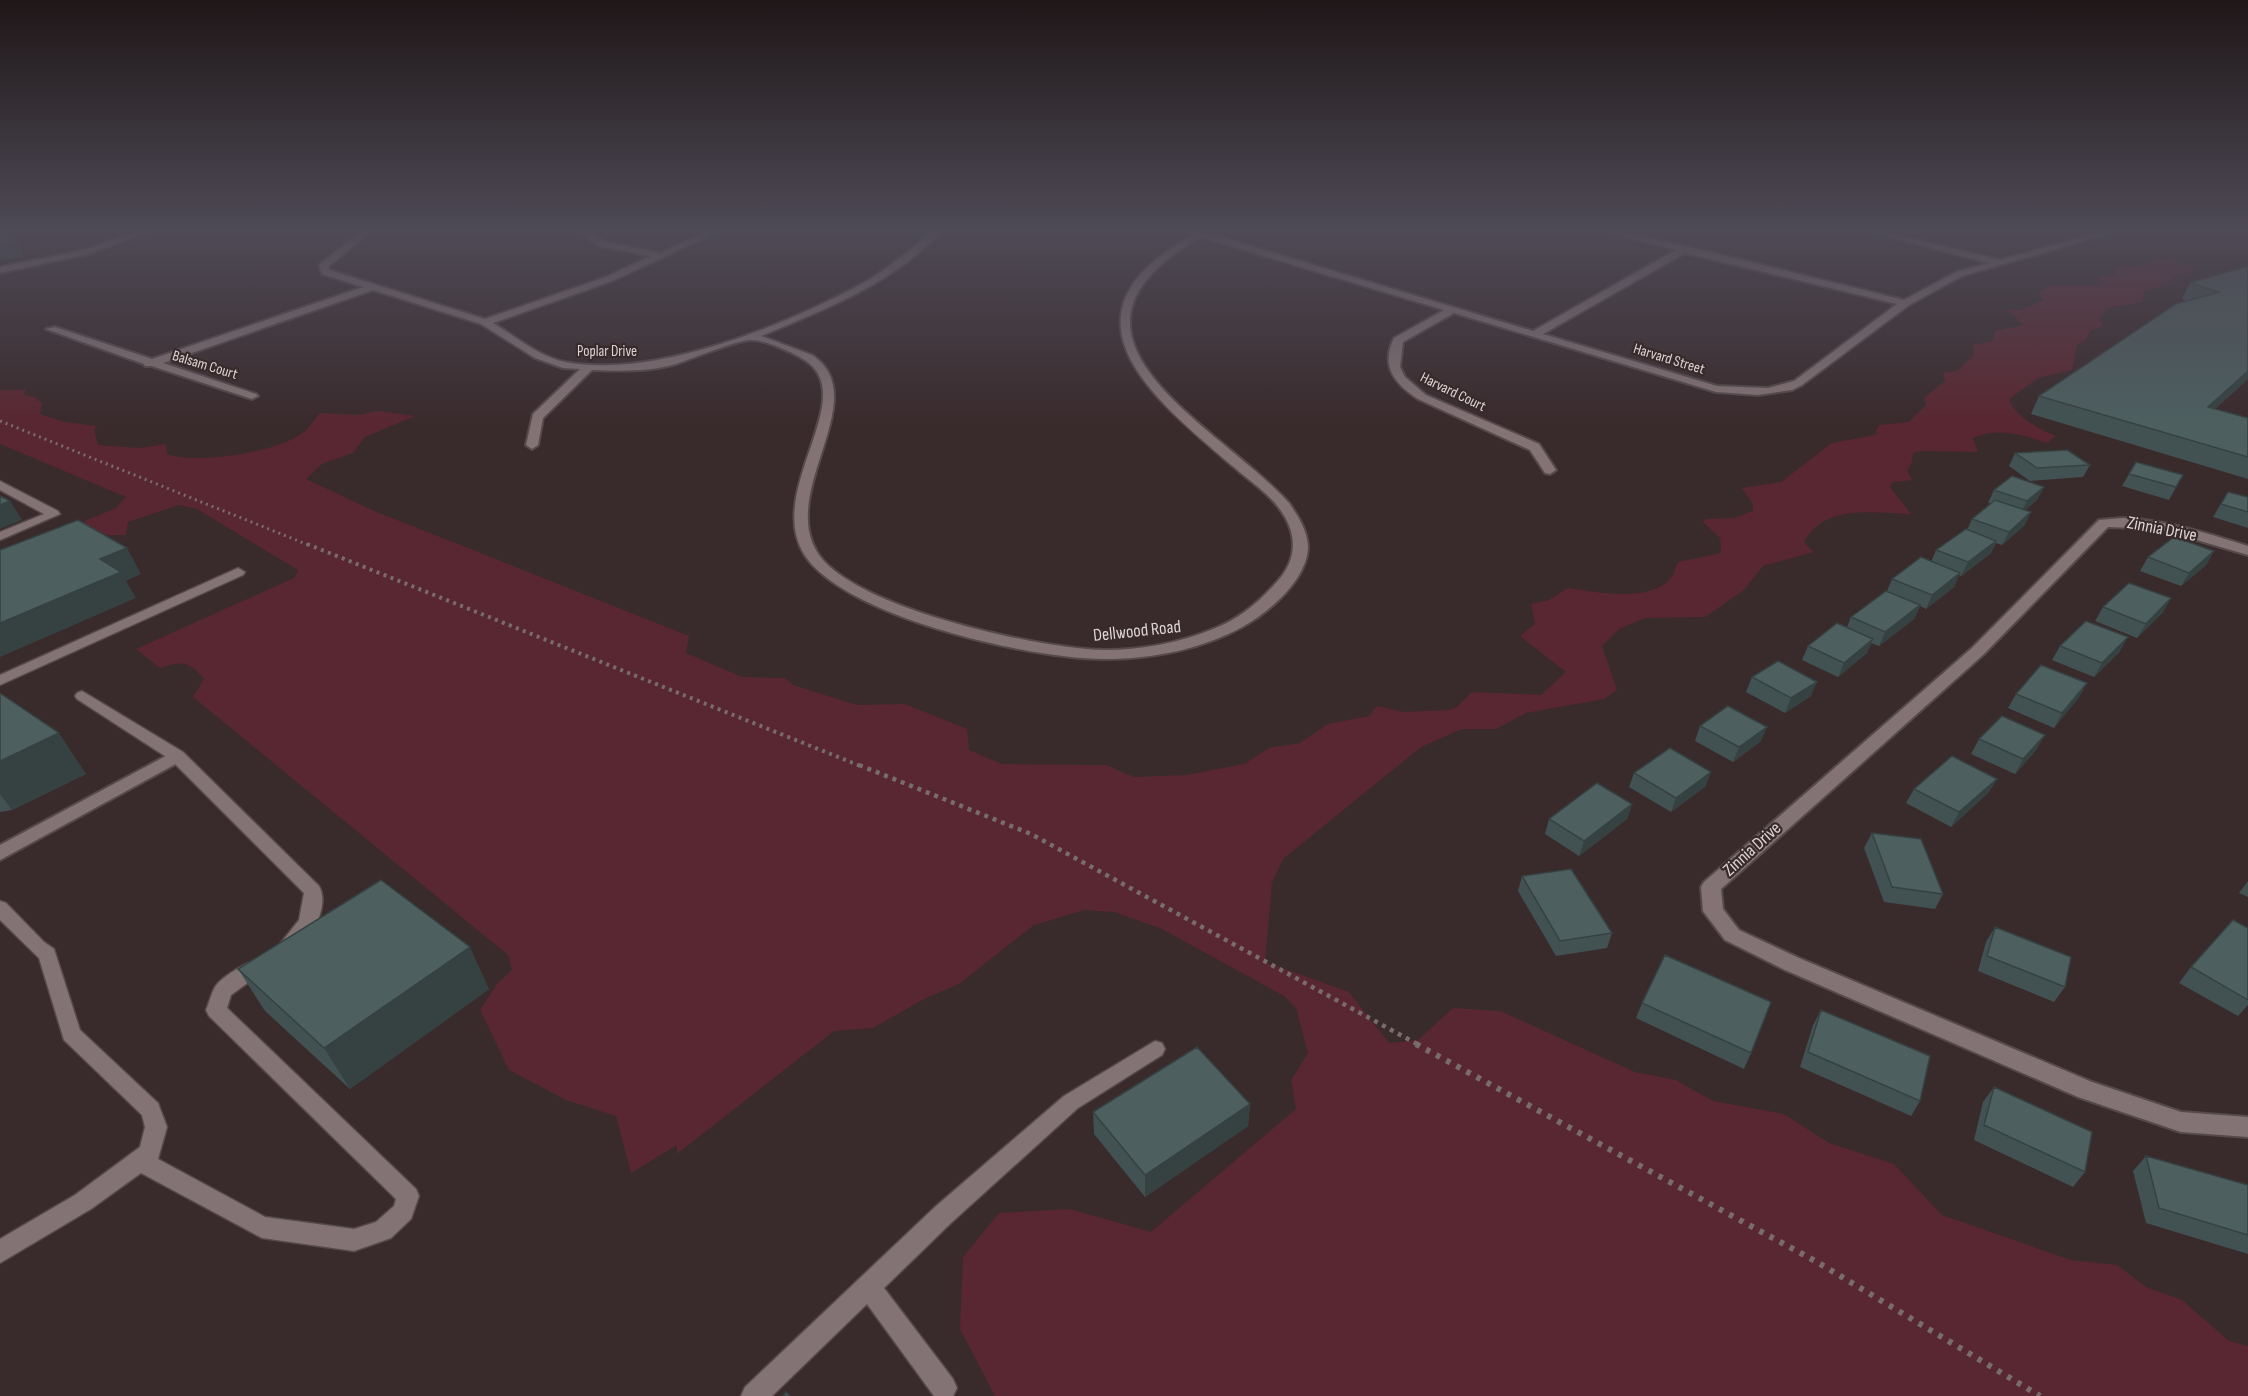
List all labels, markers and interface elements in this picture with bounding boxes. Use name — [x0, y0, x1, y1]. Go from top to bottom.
street label: Harvard Street — [1631, 339, 1707, 379]
street label: Poplar Drive — [577, 342, 637, 361]
street label: Balsam Court — [170, 346, 240, 384]
street label: Harvard Court — [1417, 368, 1489, 416]
street label: Zinnia Drive — [2125, 512, 2199, 546]
street label: Dellwood Road — [1092, 616, 1182, 646]
street label: Zinnia Drive — [1719, 818, 1785, 880]

